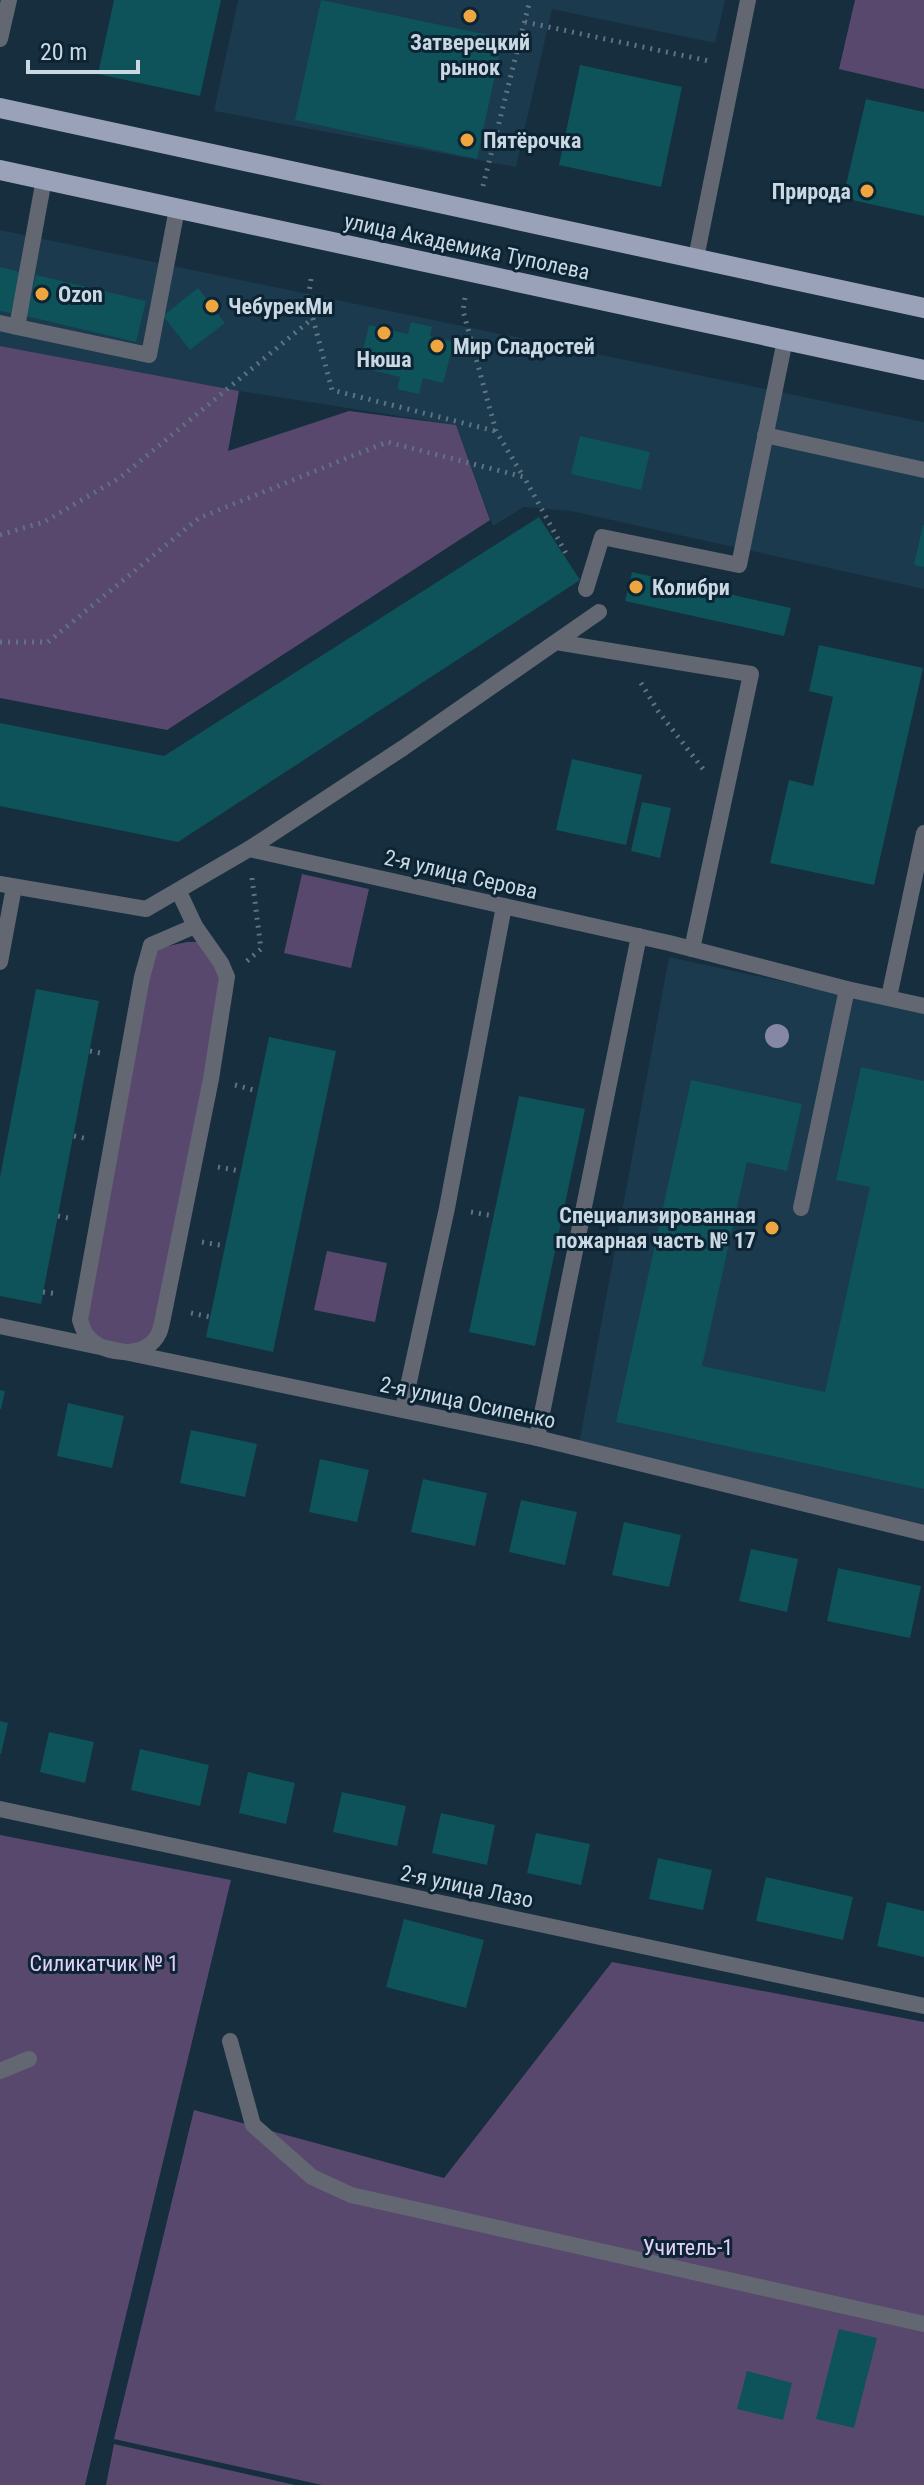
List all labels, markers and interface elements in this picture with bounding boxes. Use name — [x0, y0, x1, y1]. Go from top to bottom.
marker: Затверецкий рынок — [461, 7, 479, 25]
scale bar — [28, 24, 138, 74]
place label: Затверецкий рынок — [410, 30, 530, 80]
text: 20 m — [40, 38, 87, 66]
place label: Пятёрочка — [483, 128, 581, 153]
marker: Пятёрочка — [458, 131, 476, 149]
place label: Природа — [772, 179, 851, 204]
marker: Природа — [858, 182, 876, 200]
street label: улица Академика Туполева — [342, 208, 592, 285]
place label: Ozon — [58, 282, 103, 307]
marker: Ozon — [33, 285, 51, 303]
place label: ЧебурекМи — [228, 294, 333, 319]
marker: ЧебурекМи — [203, 297, 221, 315]
marker: Нюша — [375, 324, 393, 342]
place label: Мир Сладостей — [453, 334, 595, 359]
marker: Мир Сладостей — [428, 337, 446, 355]
place label: Нюша — [356, 347, 412, 372]
place label: Колибри — [652, 575, 730, 600]
marker: Колибри — [627, 578, 645, 596]
street label: 2-я улица Серова — [382, 845, 540, 904]
place label: Специализированная пожарная часть № 17 — [556, 1203, 756, 1253]
marker: Специализированная пожарная часть № 17 — [763, 1219, 781, 1237]
street label: 2-я улица Осипенко — [378, 1372, 558, 1433]
street label: 2-я улица Лазо — [398, 1860, 536, 1913]
park label: Силикатчик № 1 — [29, 1951, 179, 1976]
park label: Учитель-1 — [643, 2235, 733, 2260]

